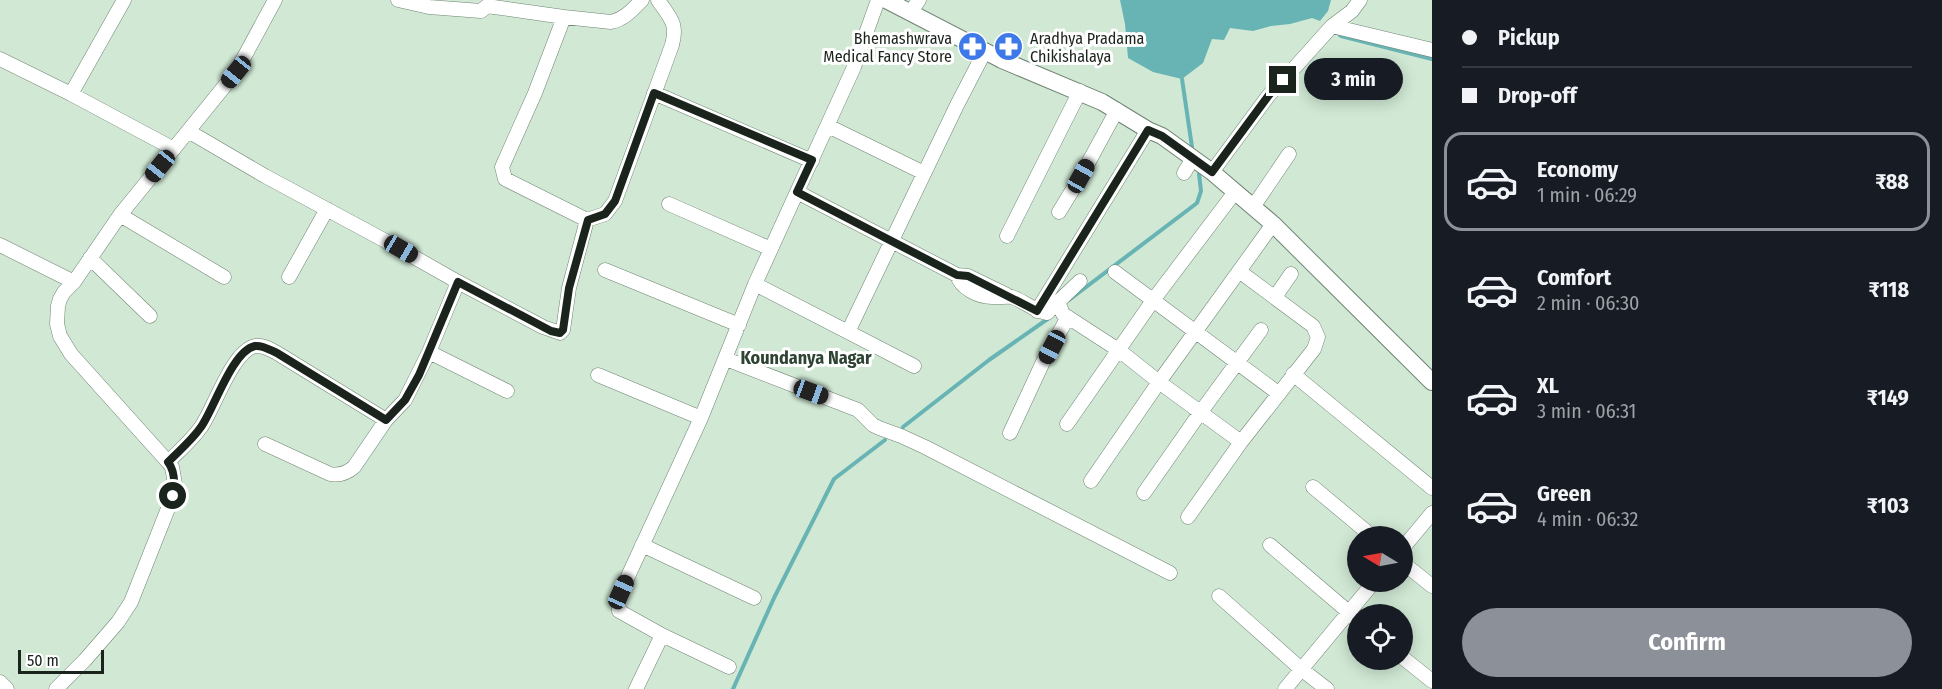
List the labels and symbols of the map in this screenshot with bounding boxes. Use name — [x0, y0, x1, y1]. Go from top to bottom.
place label: Bhemashwrava Medical Fancy Store — [823, 29, 952, 66]
place label: Aradhya Pradama Chikishalaya — [1030, 29, 1144, 66]
pharmacy icon: Bhemashwrava Medical Fancy Store — [957, 31, 989, 63]
pharmacy icon: Aradhya Pradama Chikishalaya — [993, 31, 1025, 63]
car — [218, 52, 254, 92]
callout: 3 min — [1304, 59, 1403, 101]
route end — [1269, 66, 1296, 93]
car — [142, 146, 178, 186]
car — [1064, 156, 1098, 196]
car — [381, 232, 421, 266]
car — [1036, 327, 1068, 367]
district label: Koundanya Nagar — [740, 347, 872, 369]
car — [791, 377, 831, 407]
route start — [159, 482, 186, 509]
north arrow — [1347, 526, 1413, 592]
car — [605, 572, 637, 612]
scale bar — [18, 647, 104, 674]

